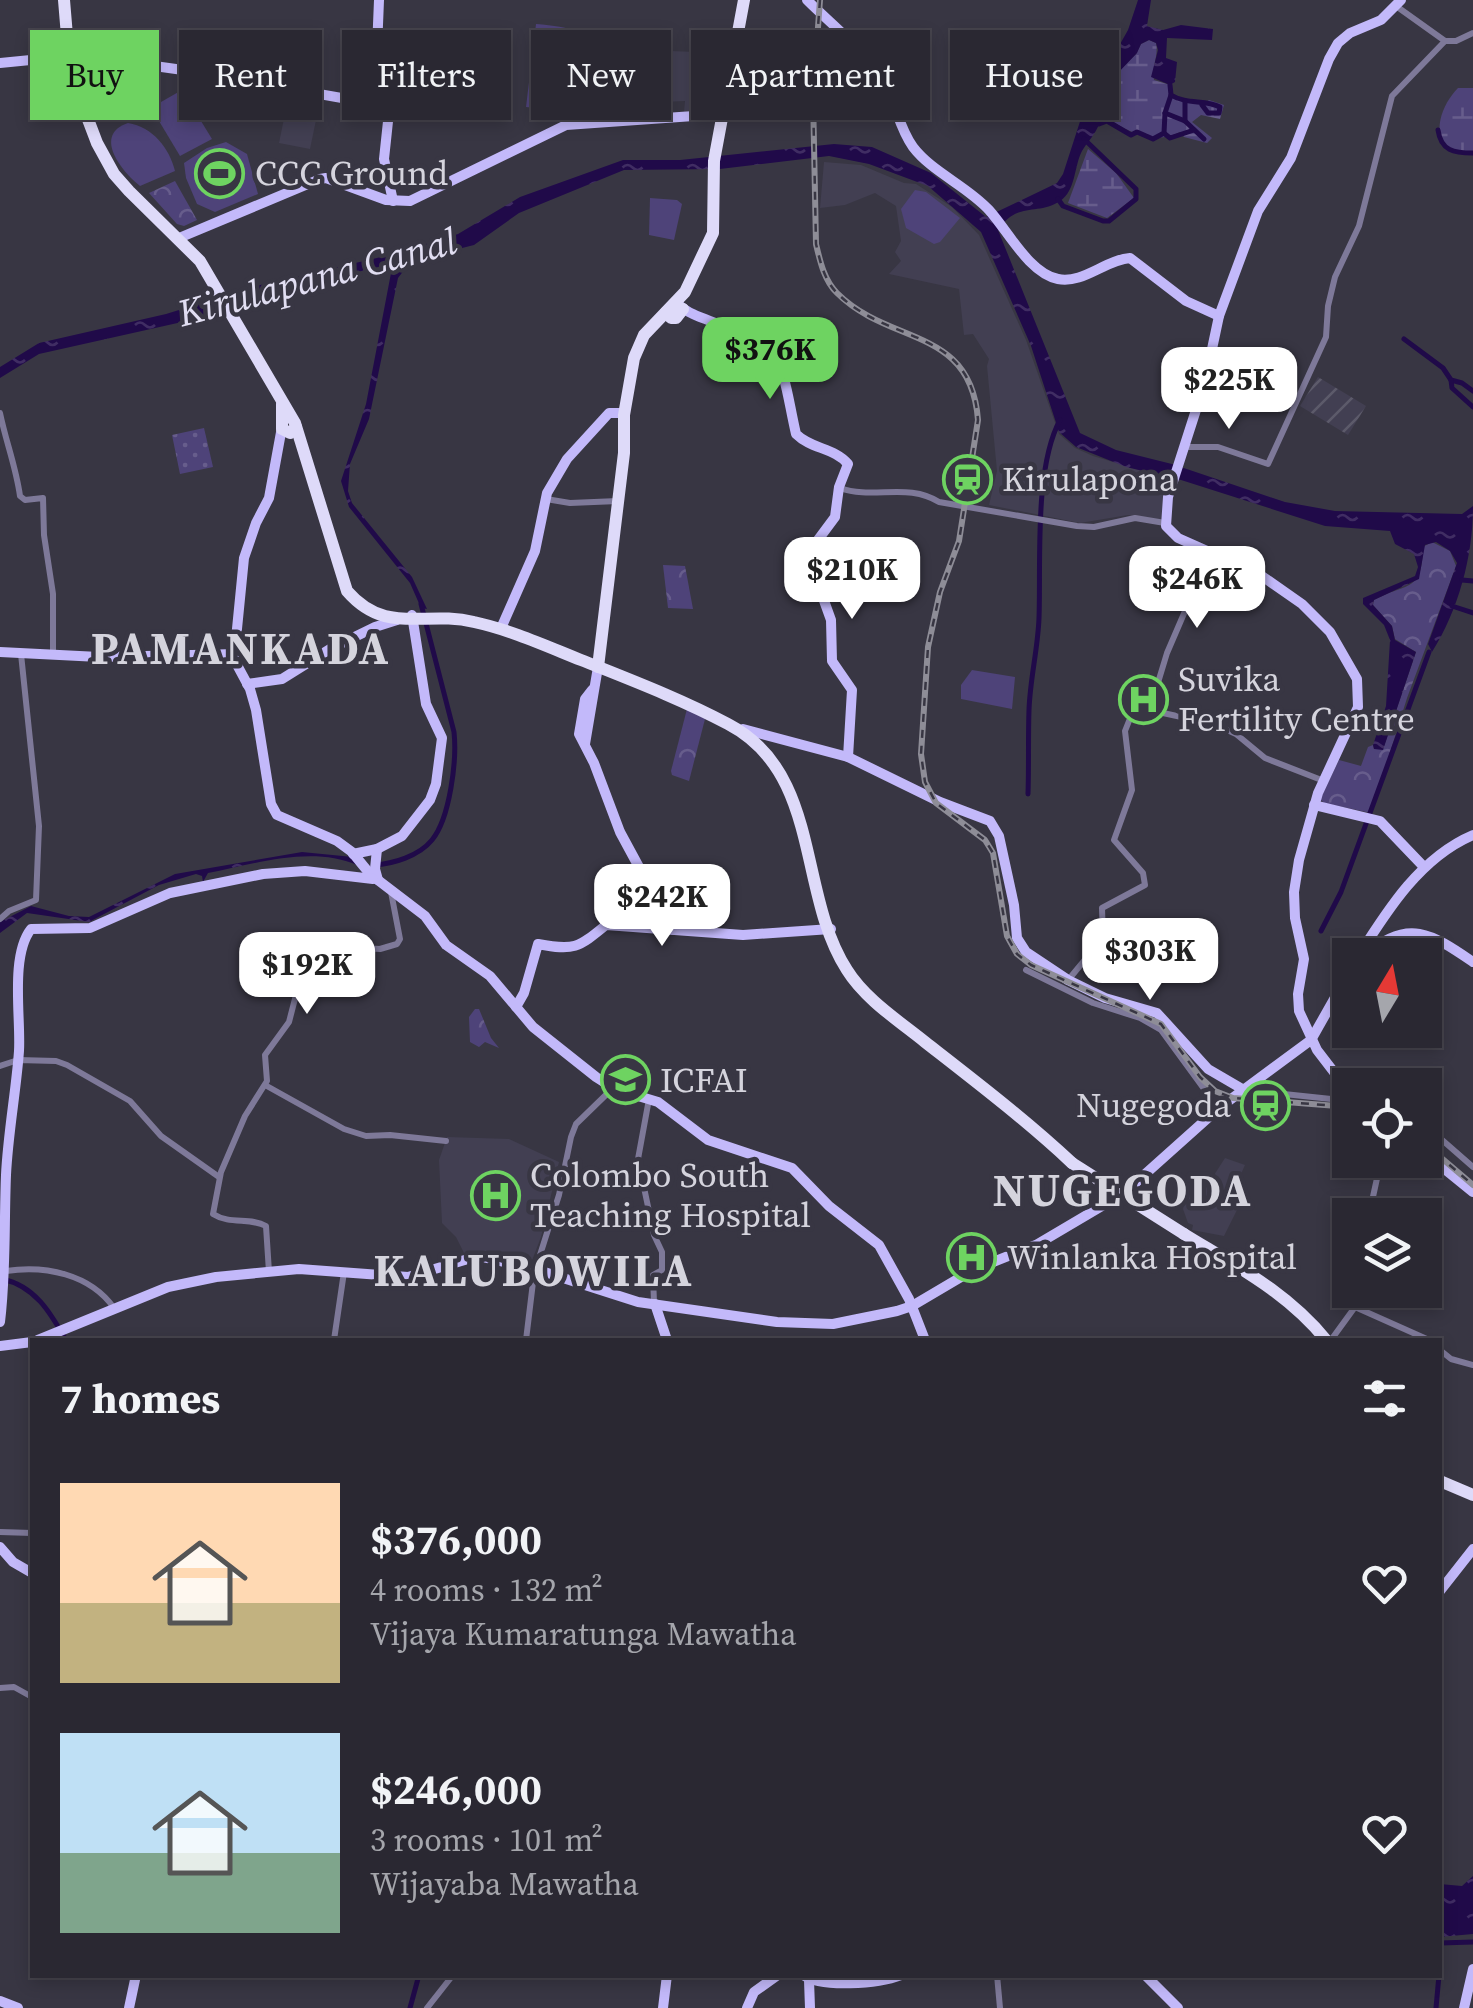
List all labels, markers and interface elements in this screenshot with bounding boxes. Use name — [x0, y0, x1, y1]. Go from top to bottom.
chip: Buy — [30, 30, 159, 120]
chip: Rent — [179, 30, 322, 120]
chip: Filters — [342, 30, 511, 120]
chip: New — [531, 30, 671, 120]
chip: Apartment — [691, 30, 930, 120]
chip: House — [950, 30, 1119, 120]
sports icon: CCC Ground — [194, 147, 246, 199]
place label: CCC Ground — [255, 149, 448, 197]
water label: Kirulapana Canal — [171, 215, 463, 339]
pin: $376K — [700, 317, 840, 402]
text: $376K — [724, 327, 816, 371]
pin: $225K — [1159, 347, 1299, 432]
text: $225K — [1183, 357, 1275, 401]
station icon: Kirulapona — [941, 453, 993, 505]
place label: Kirulapona — [1002, 455, 1177, 503]
pin: $210K — [782, 537, 922, 622]
pin: $246K — [1127, 546, 1267, 631]
text: $210K — [806, 547, 898, 591]
text: $246K — [1151, 556, 1243, 600]
district label: PAMANKADA — [91, 617, 391, 679]
place label: Suvika Fertility Centre — [1178, 655, 1415, 743]
hospital icon: Suvika Fertility Centre — [1117, 673, 1169, 725]
pin: $242K — [592, 864, 732, 949]
text: $242K — [616, 874, 708, 918]
pin: $303K — [1080, 918, 1220, 1003]
text: $303K — [1104, 928, 1196, 972]
pin: $192K — [237, 932, 377, 1017]
north arrow — [1332, 938, 1442, 1048]
map controls — [1332, 938, 1442, 1308]
text: $192K — [261, 942, 353, 986]
school or university icon: ICFAI — [599, 1054, 651, 1106]
place label: ICFAI — [660, 1056, 748, 1104]
button: locate — [1332, 1068, 1442, 1178]
station icon: Nugegoda — [1240, 1079, 1292, 1131]
place label: Nugegoda — [1076, 1081, 1231, 1129]
place label: Colombo South Teaching Hospital — [530, 1151, 811, 1239]
district label: NUGEGODA — [993, 1159, 1253, 1221]
hospital icon: Colombo South Teaching Hospital — [469, 1169, 521, 1221]
button: layers — [1332, 1198, 1442, 1308]
hospital icon: Winlanka Hospital — [946, 1231, 998, 1283]
place label: Winlanka Hospital — [1007, 1233, 1297, 1281]
district label: KALUBOWILA — [374, 1239, 694, 1301]
text: 7 homes — [60, 1369, 220, 1427]
icon: filters — [1357, 1371, 1412, 1426]
text: $376,000 — [370, 1510, 542, 1568]
icon: home — [140, 1523, 260, 1643]
icon: heart — [1357, 1556, 1412, 1611]
text: 4 rooms · 132 m² — [370, 1568, 603, 1612]
text: Vijaya Kumaratunga Mawatha — [370, 1612, 797, 1656]
text: $246,000 — [370, 1760, 542, 1818]
icon: home — [140, 1773, 260, 1893]
icon: heart — [1357, 1806, 1412, 1861]
text: 3 rooms · 101 m² — [370, 1818, 603, 1862]
text: Wijayaba Mawatha — [370, 1862, 639, 1906]

